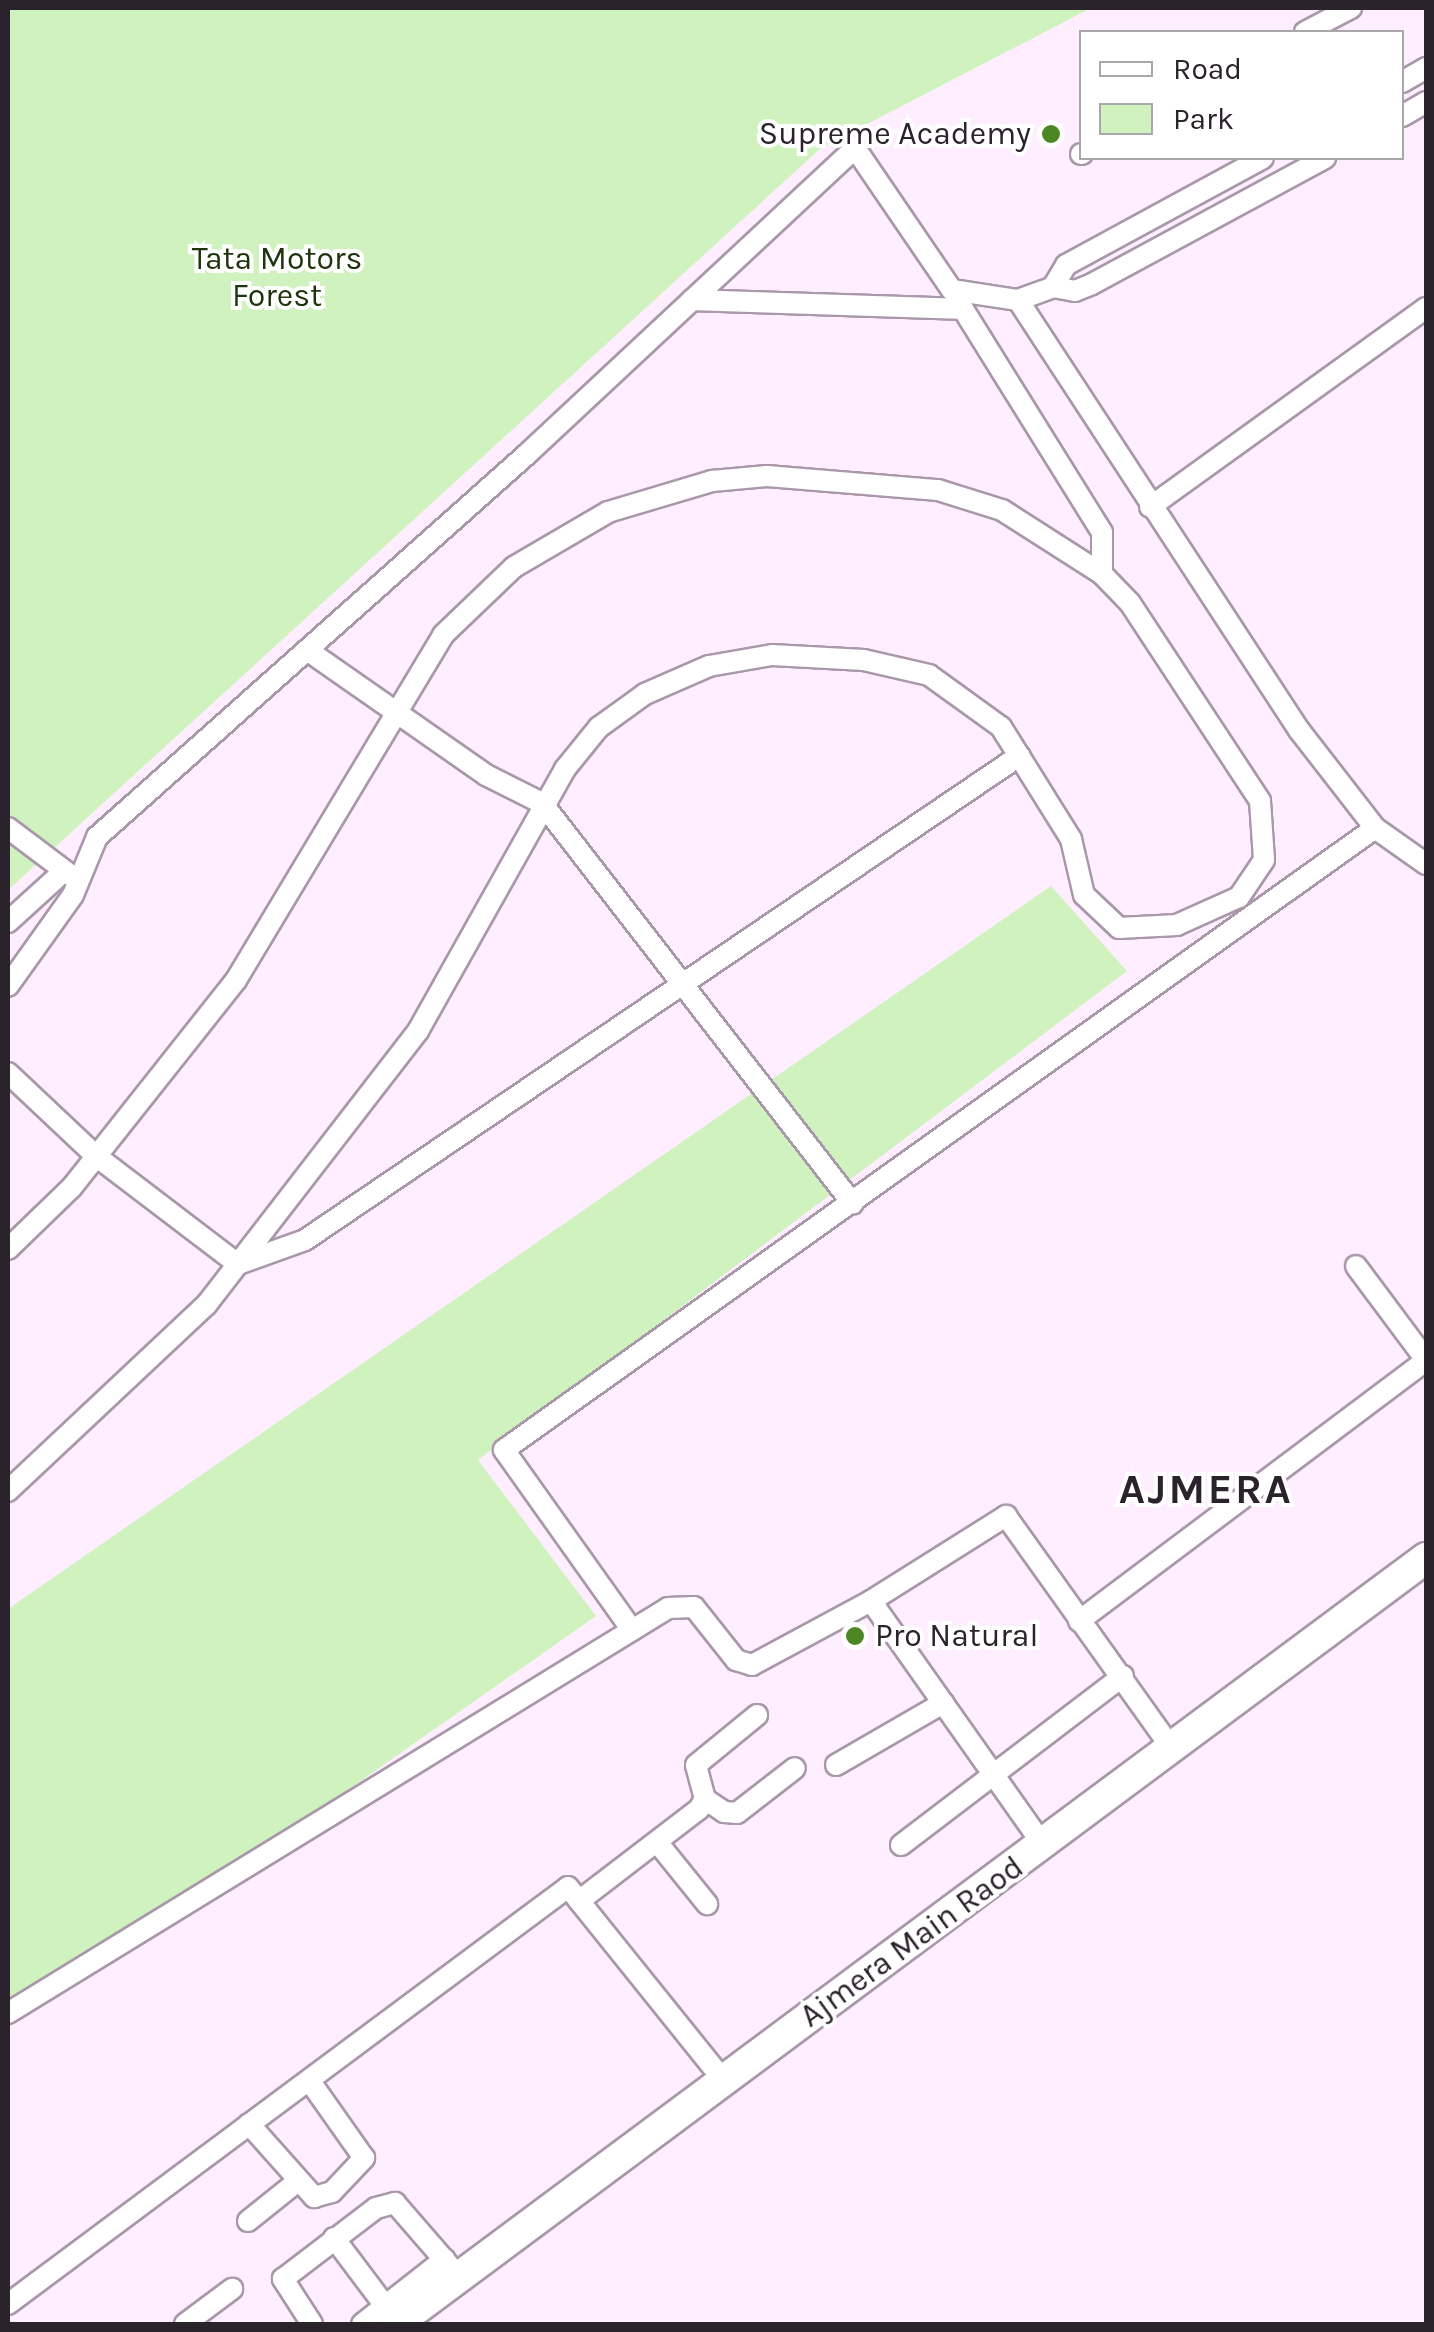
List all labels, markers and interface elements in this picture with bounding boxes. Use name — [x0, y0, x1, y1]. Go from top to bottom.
legend — [1079, 30, 1404, 160]
text: Road — [1173, 51, 1242, 87]
text: Park — [1173, 101, 1234, 137]
place label: Supreme Academy — [759, 115, 1031, 153]
marker: Supreme Academy — [1040, 123, 1062, 145]
park label: Tata Motors Forest — [192, 241, 362, 316]
district label: AJMERA — [1119, 1464, 1293, 1514]
place label: Pro Natural — [875, 1617, 1038, 1655]
marker: Pro Natural — [844, 1625, 866, 1647]
street label: Ajmera Main Raod — [793, 1848, 1031, 2036]

